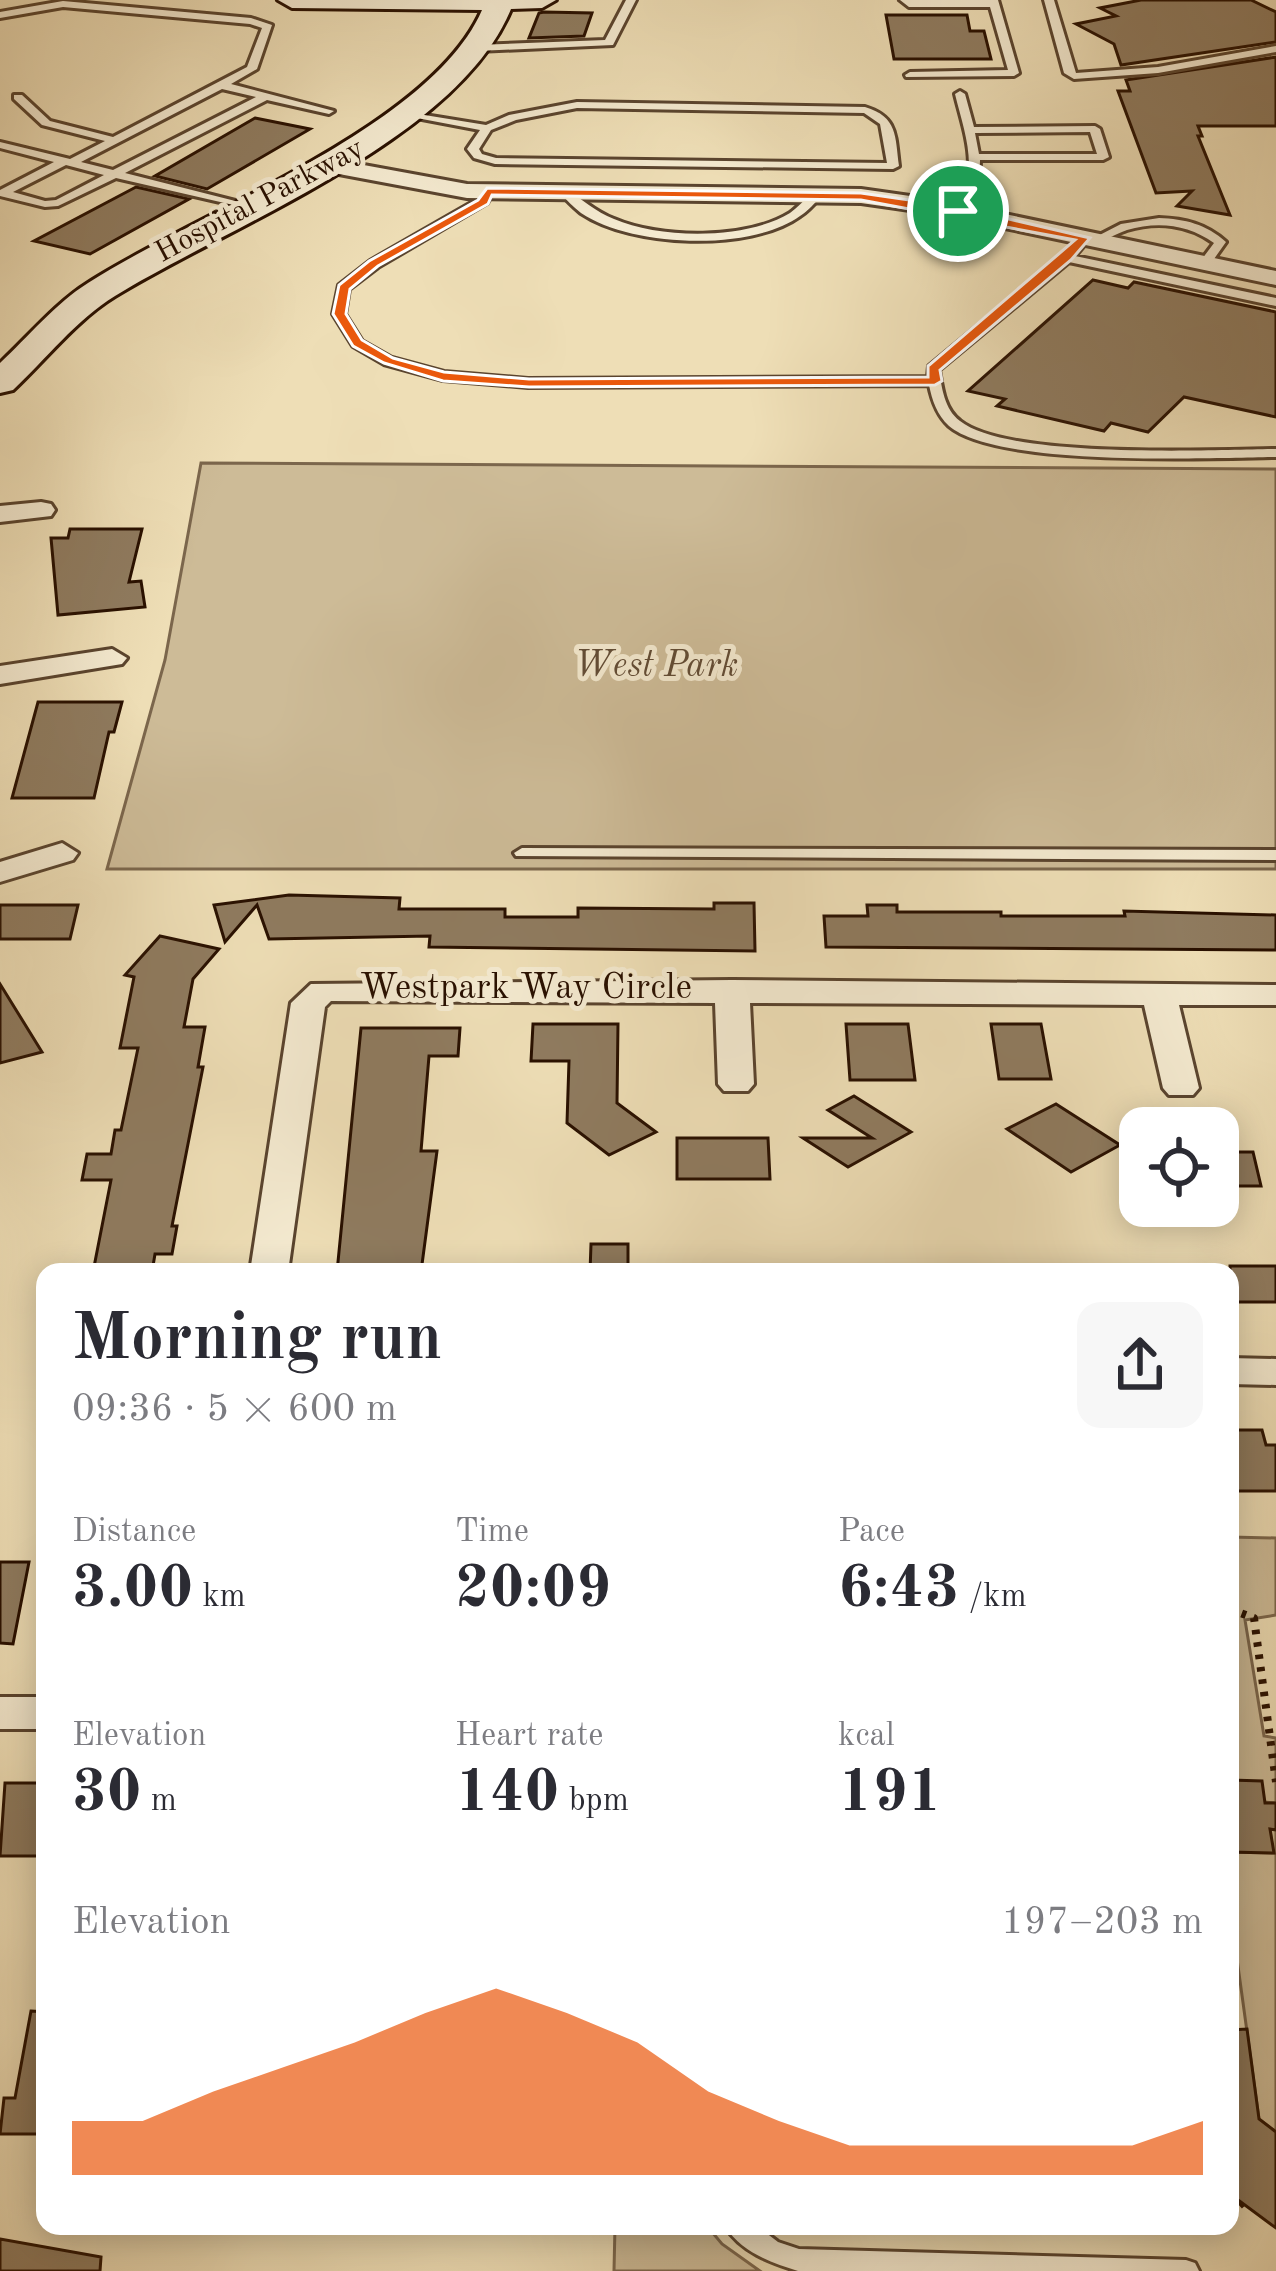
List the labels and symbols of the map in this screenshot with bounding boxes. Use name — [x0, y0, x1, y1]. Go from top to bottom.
street label: Hospital Parkway — [151, 133, 369, 269]
pin — [907, 160, 1009, 262]
park label: West Park — [574, 649, 738, 685]
street label: Westpark Way Circle — [360, 971, 692, 1007]

